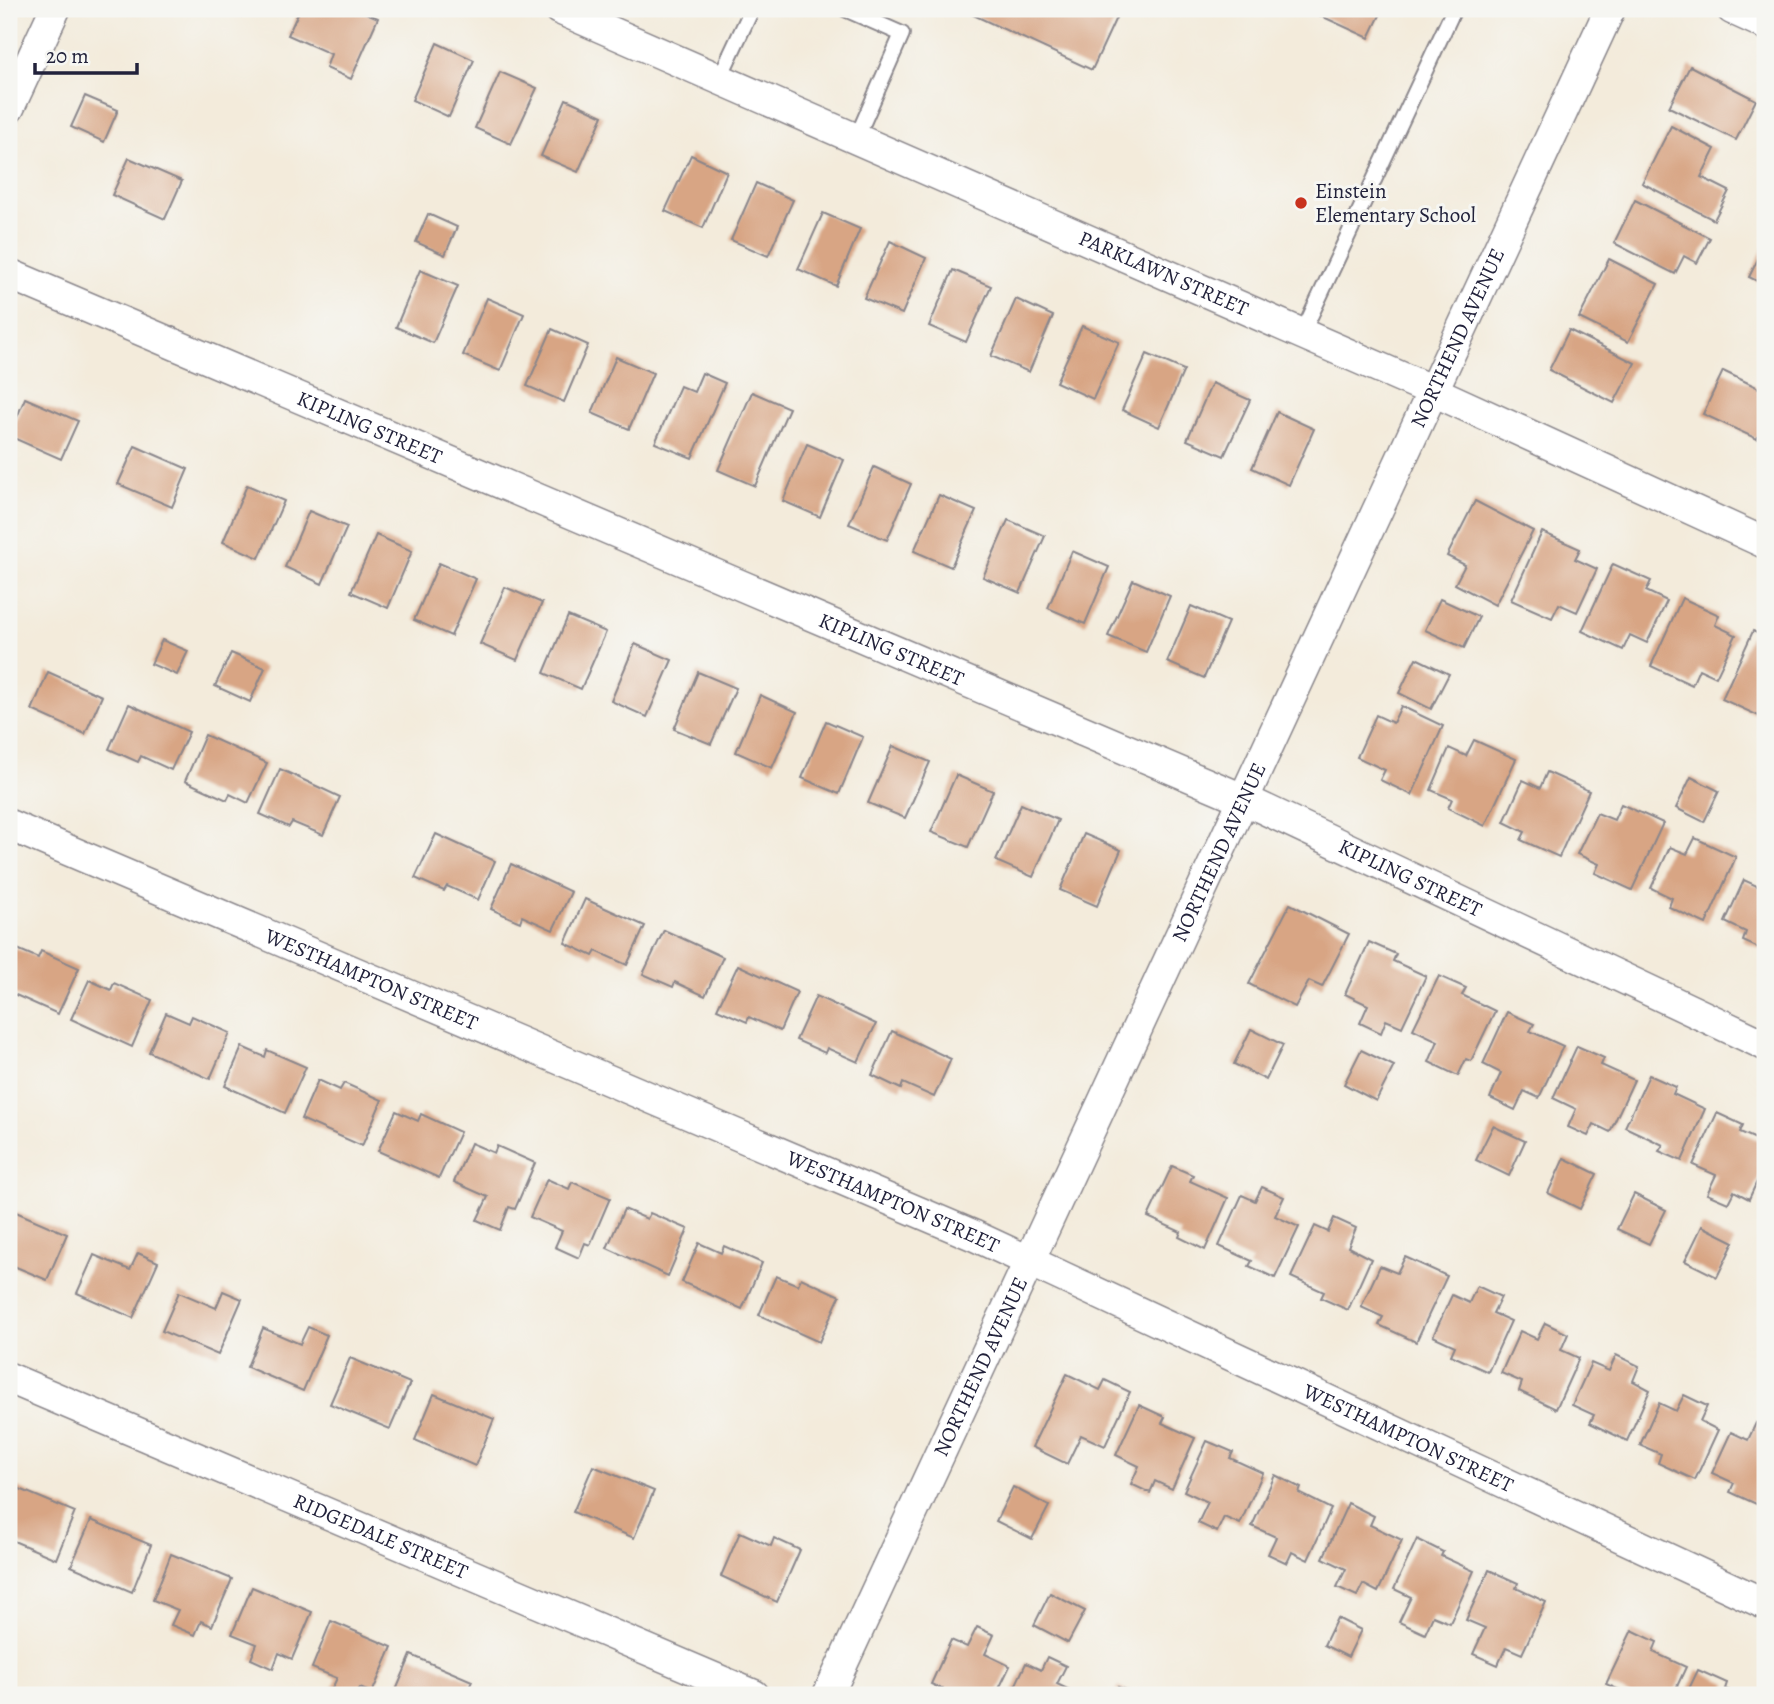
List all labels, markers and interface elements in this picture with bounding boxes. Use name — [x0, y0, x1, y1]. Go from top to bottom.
scale bar — [35, 32, 136, 76]
text: 20 m — [46, 42, 89, 70]
place label: Einstein Elementary School — [1315, 177, 1476, 229]
marker: Einstein Elementary School — [1293, 195, 1309, 211]
street label: PARKLAWN STREET — [1075, 224, 1253, 323]
street label: NORTHEND AVENUE — [1404, 244, 1511, 432]
street label: KIPLING STREET — [293, 384, 447, 471]
street label: KIPLING STREET — [815, 606, 969, 693]
street label: NORTHEND AVENUE — [1165, 758, 1273, 946]
street label: KIPLING STREET — [1334, 832, 1487, 924]
street label: WESTHAMPTON STREET — [260, 921, 483, 1037]
street label: WESTHAMPTON STREET — [782, 1143, 1005, 1260]
street label: NORTHEND AVENUE — [927, 1272, 1034, 1461]
street label: WESTHAMPTON STREET — [1298, 1377, 1519, 1499]
street label: RIDGEDALE STREET — [289, 1487, 473, 1586]

